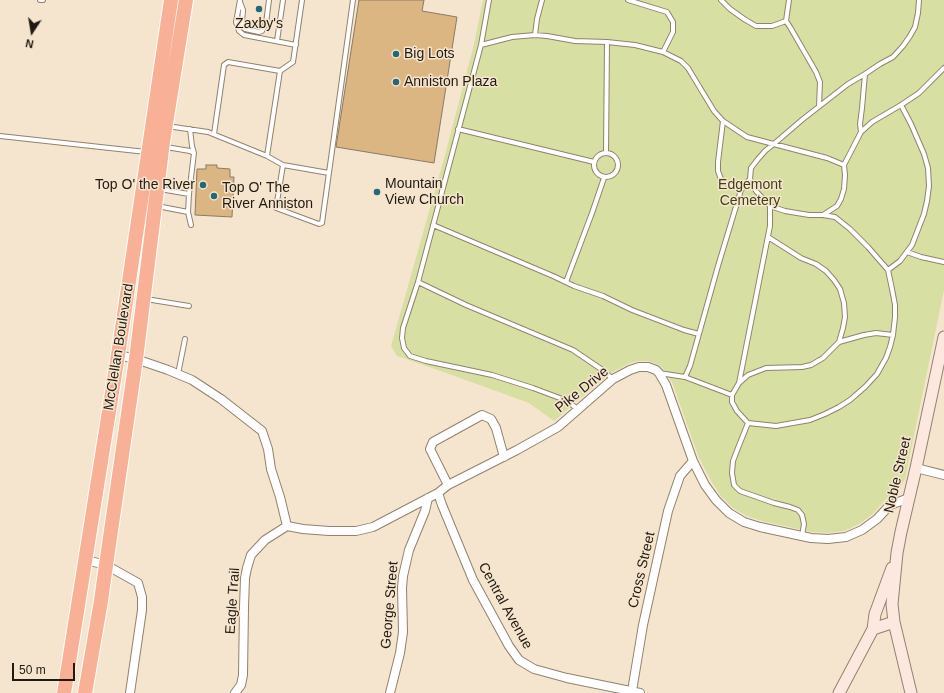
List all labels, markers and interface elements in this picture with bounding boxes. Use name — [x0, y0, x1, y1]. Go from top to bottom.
marker: Zaxby's — [254, 4, 264, 14]
north arrow — [12, 12, 52, 52]
place label: Zaxby's — [235, 16, 283, 32]
text: N — [24, 37, 35, 50]
place label: Big Lots — [404, 46, 455, 62]
marker: Big Lots — [391, 49, 401, 59]
place label: Anniston Plaza — [404, 74, 497, 90]
marker: Anniston Plaza — [391, 77, 401, 87]
place label: Mountain View Church — [385, 176, 464, 208]
place label: Top O' the River — [95, 177, 195, 193]
park label: Edgemont Cemetery — [718, 177, 782, 210]
marker: Top O' the River — [198, 180, 208, 190]
place label: Top O' The River Anniston — [222, 180, 313, 212]
marker: Mountain View Church — [372, 187, 382, 197]
marker: Top O' The River Anniston — [209, 191, 219, 201]
street label: McClellan Boulevard — [101, 282, 137, 412]
street label: Pike Drive — [552, 363, 612, 417]
street label: Noble Street — [881, 435, 915, 515]
street label: Cross Street — [625, 530, 659, 610]
street label: George Street — [378, 560, 402, 650]
street label: Central Avenue — [474, 560, 536, 652]
street label: Eagle Trail — [222, 567, 244, 635]
scale bar — [14, 655, 77, 681]
text: 50 m — [19, 663, 46, 677]

